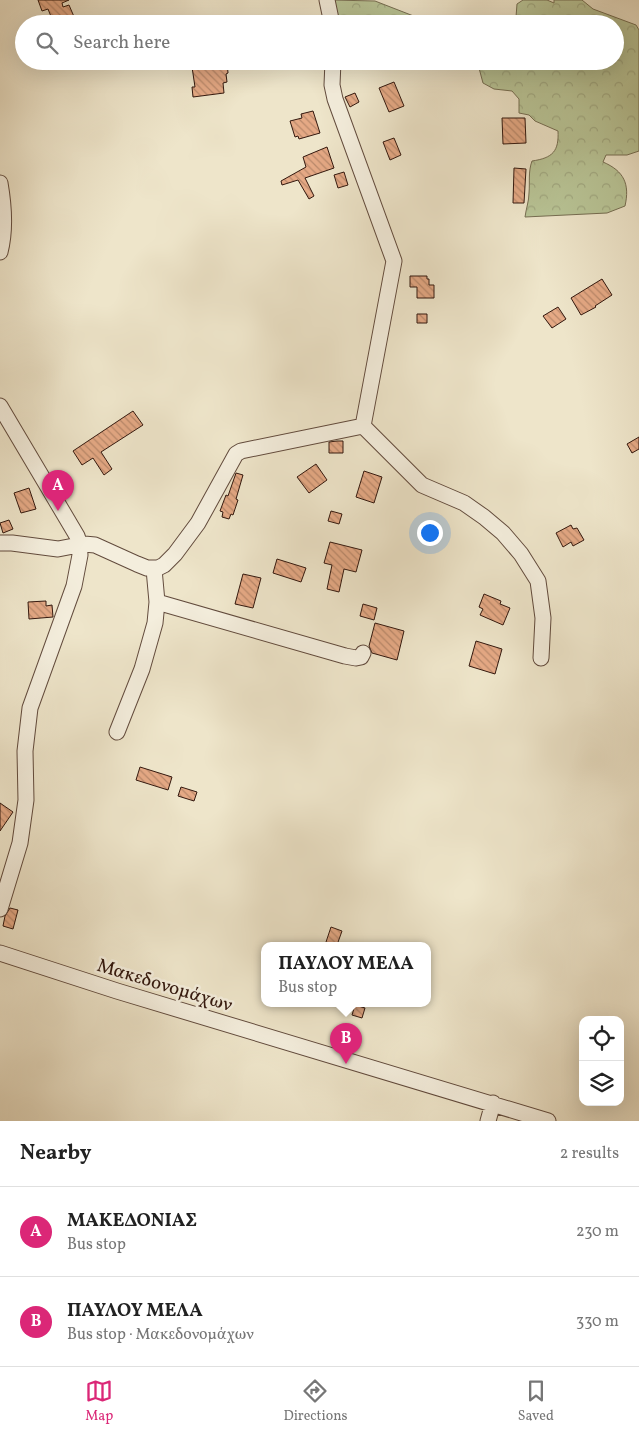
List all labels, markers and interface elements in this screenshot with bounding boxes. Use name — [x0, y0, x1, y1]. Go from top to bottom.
search box — [15, 15, 624, 70]
icon: search — [33, 29, 61, 57]
text: Search here — [73, 30, 170, 56]
pin: A — [42, 470, 74, 511]
your location — [417, 520, 443, 546]
popup — [261, 942, 431, 1007]
text: ΠΑΥΛΟΥ ΜΕΛΑ — [278, 951, 414, 977]
street label: Μακεδονομάχων — [94, 953, 235, 1019]
text: Bus stop — [278, 977, 337, 999]
map controls — [579, 1016, 624, 1106]
button: locate — [579, 1016, 624, 1061]
pin: B — [330, 1023, 362, 1064]
button: layers — [579, 1061, 624, 1106]
text: Nearby — [20, 1139, 91, 1168]
text: 2 results — [560, 1143, 619, 1165]
text: ΜΑΚΕΔΟΝΙΑΣ — [67, 1208, 197, 1234]
text: A — [30, 1221, 42, 1243]
text: 230 m — [576, 1221, 619, 1243]
text: Bus stop — [67, 1234, 126, 1256]
text: ΠΑΥΛΟΥ ΜΕΛΑ — [67, 1298, 203, 1324]
text: B — [31, 1311, 41, 1333]
text: 330 m — [576, 1311, 619, 1333]
text: Bus stop · Μακεδονομάχων — [67, 1324, 254, 1346]
tab: Map — [85, 1377, 113, 1426]
tab: Directions — [283, 1377, 348, 1426]
tab: Saved — [518, 1377, 554, 1426]

